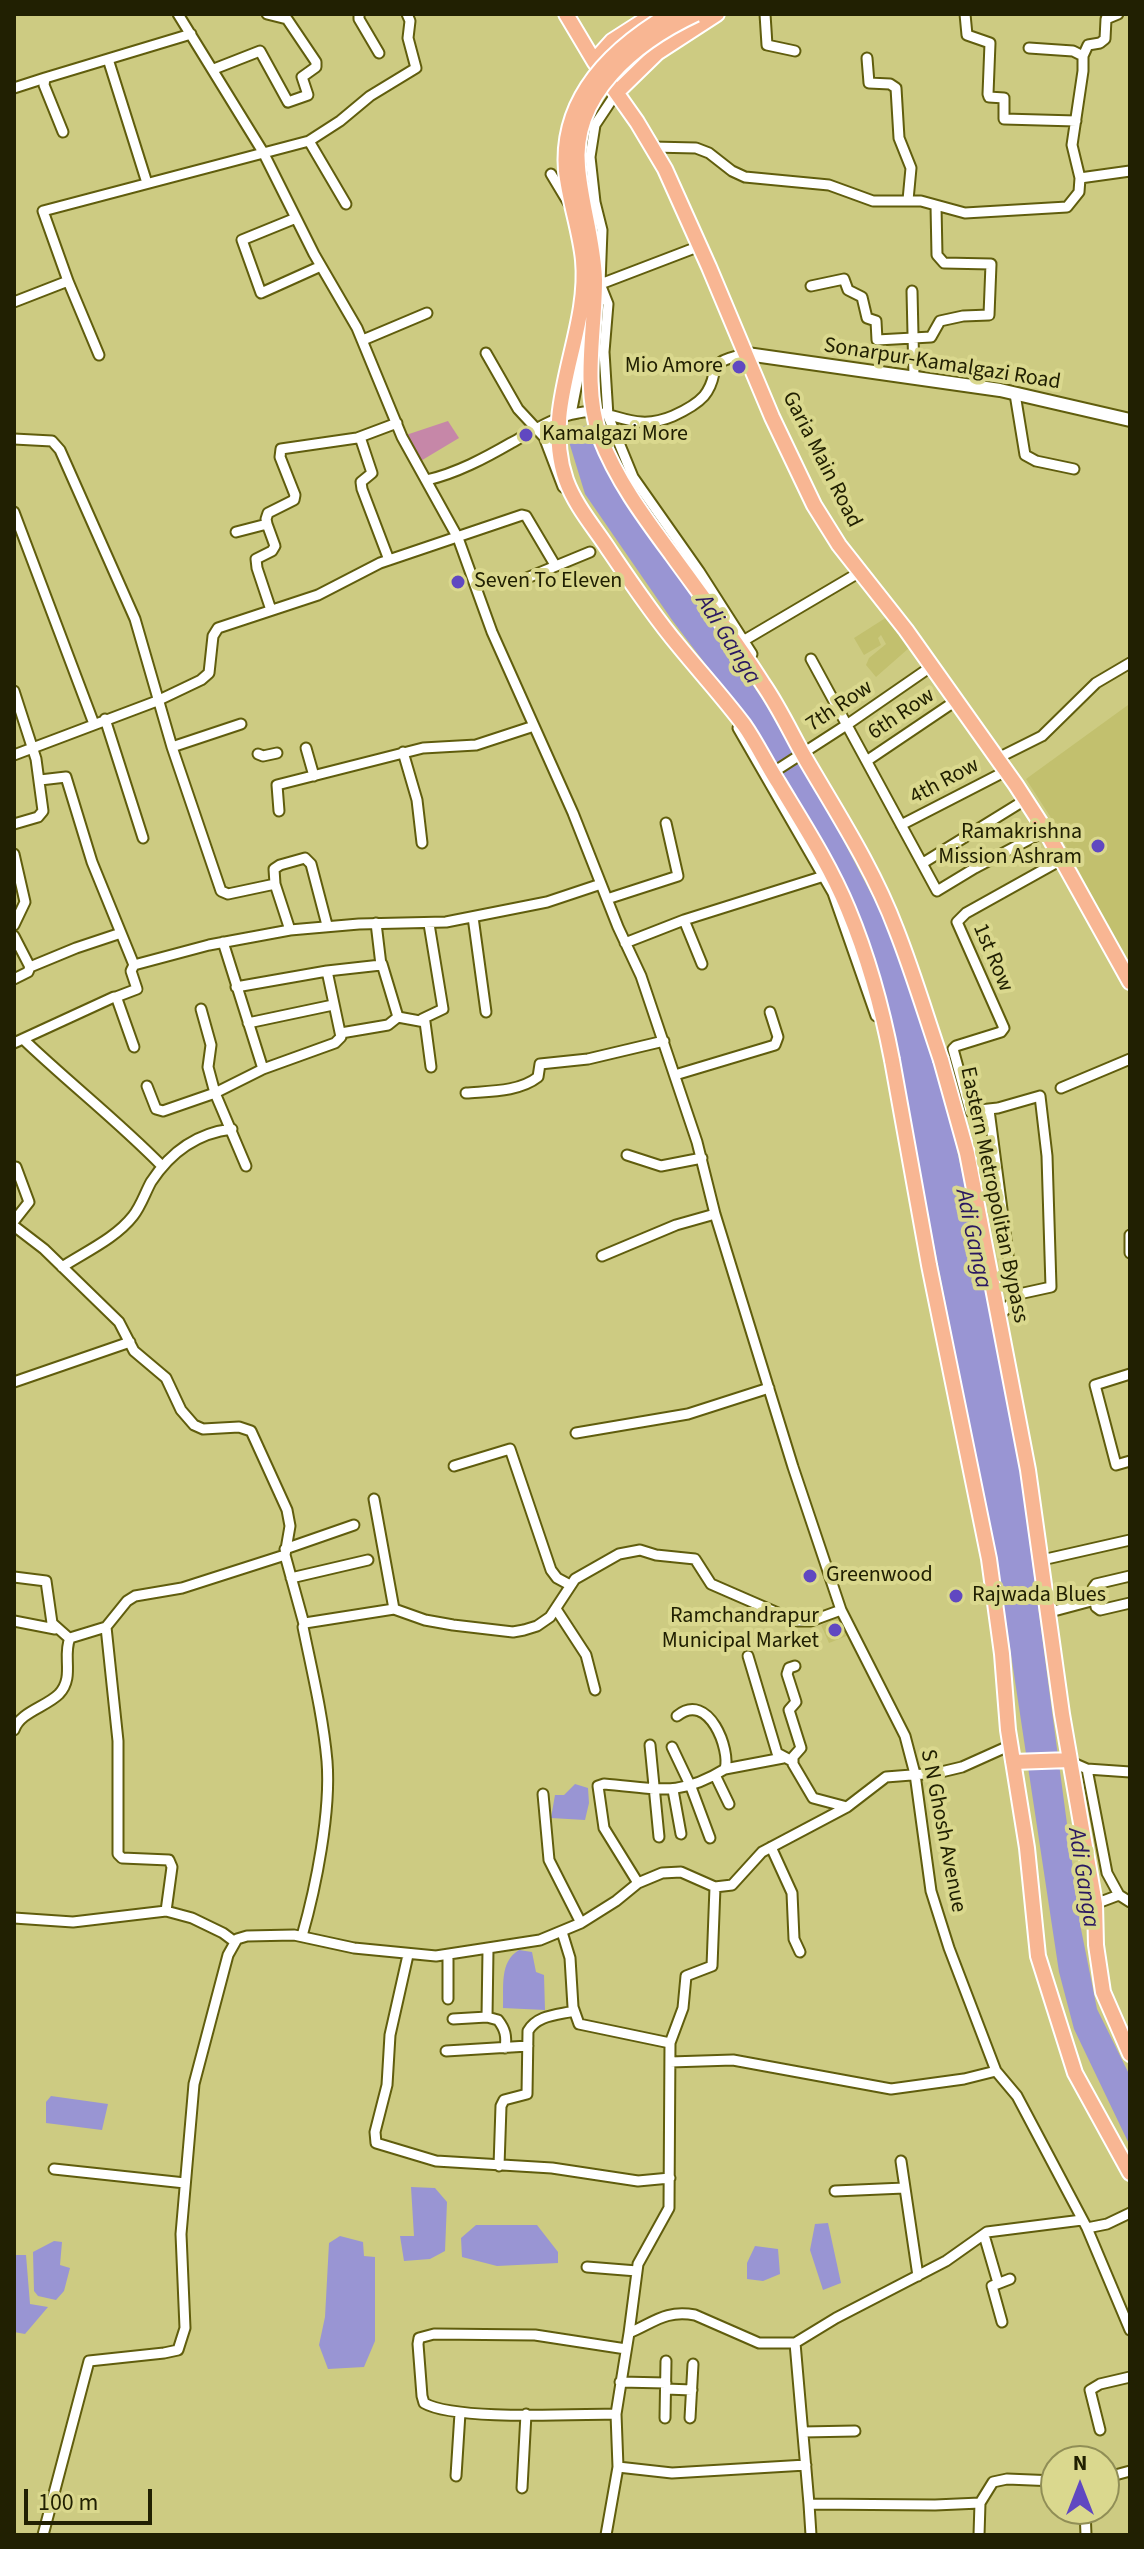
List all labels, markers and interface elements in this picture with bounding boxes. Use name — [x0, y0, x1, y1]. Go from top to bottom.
street label: Sonarpur-Kamalgazi Road — [822, 333, 1062, 397]
place label: Mio Amore — [625, 354, 723, 380]
marker: Mio Amore — [730, 358, 748, 376]
street label: Garia Main Road — [775, 387, 867, 533]
place label: Kamalgazi More — [542, 422, 688, 448]
marker: Kamalgazi More — [517, 426, 535, 444]
place label: Seven To Eleven — [474, 569, 622, 595]
marker: Seven To Eleven — [449, 573, 467, 591]
water label: Adi Ganga — [688, 590, 766, 690]
street label: 7th Row — [802, 675, 878, 739]
street label: 6th Row — [864, 683, 940, 747]
street label: 4th Row — [906, 753, 984, 811]
place label: Ramakrishna Mission Ashram — [938, 820, 1082, 872]
marker: Ramakrishna Mission Ashram — [1089, 837, 1107, 855]
street label: 1st Row — [966, 920, 1018, 996]
street label: Eastern Metropolitan Bypass — [953, 1065, 1033, 1325]
water label: Adi Ganga — [947, 1187, 997, 1291]
place label: Greenwood — [826, 1563, 933, 1589]
marker: Greenwood — [801, 1567, 819, 1585]
place label: Rajwada Blues — [972, 1583, 1106, 1609]
marker: Rajwada Blues — [947, 1587, 965, 1605]
place label: Ramchandrapur Municipal Market — [662, 1604, 819, 1656]
marker: Ramchandrapur Municipal Market — [826, 1621, 844, 1639]
street label: S N Ghosh Avenue — [913, 1747, 971, 1915]
water label: Adi Ganga — [1060, 1826, 1104, 1930]
north arrow — [1040, 2445, 1120, 2525]
text: N — [1073, 2447, 1087, 2479]
scale bar — [28, 2473, 156, 2523]
text: 100 m — [38, 2485, 98, 2520]

